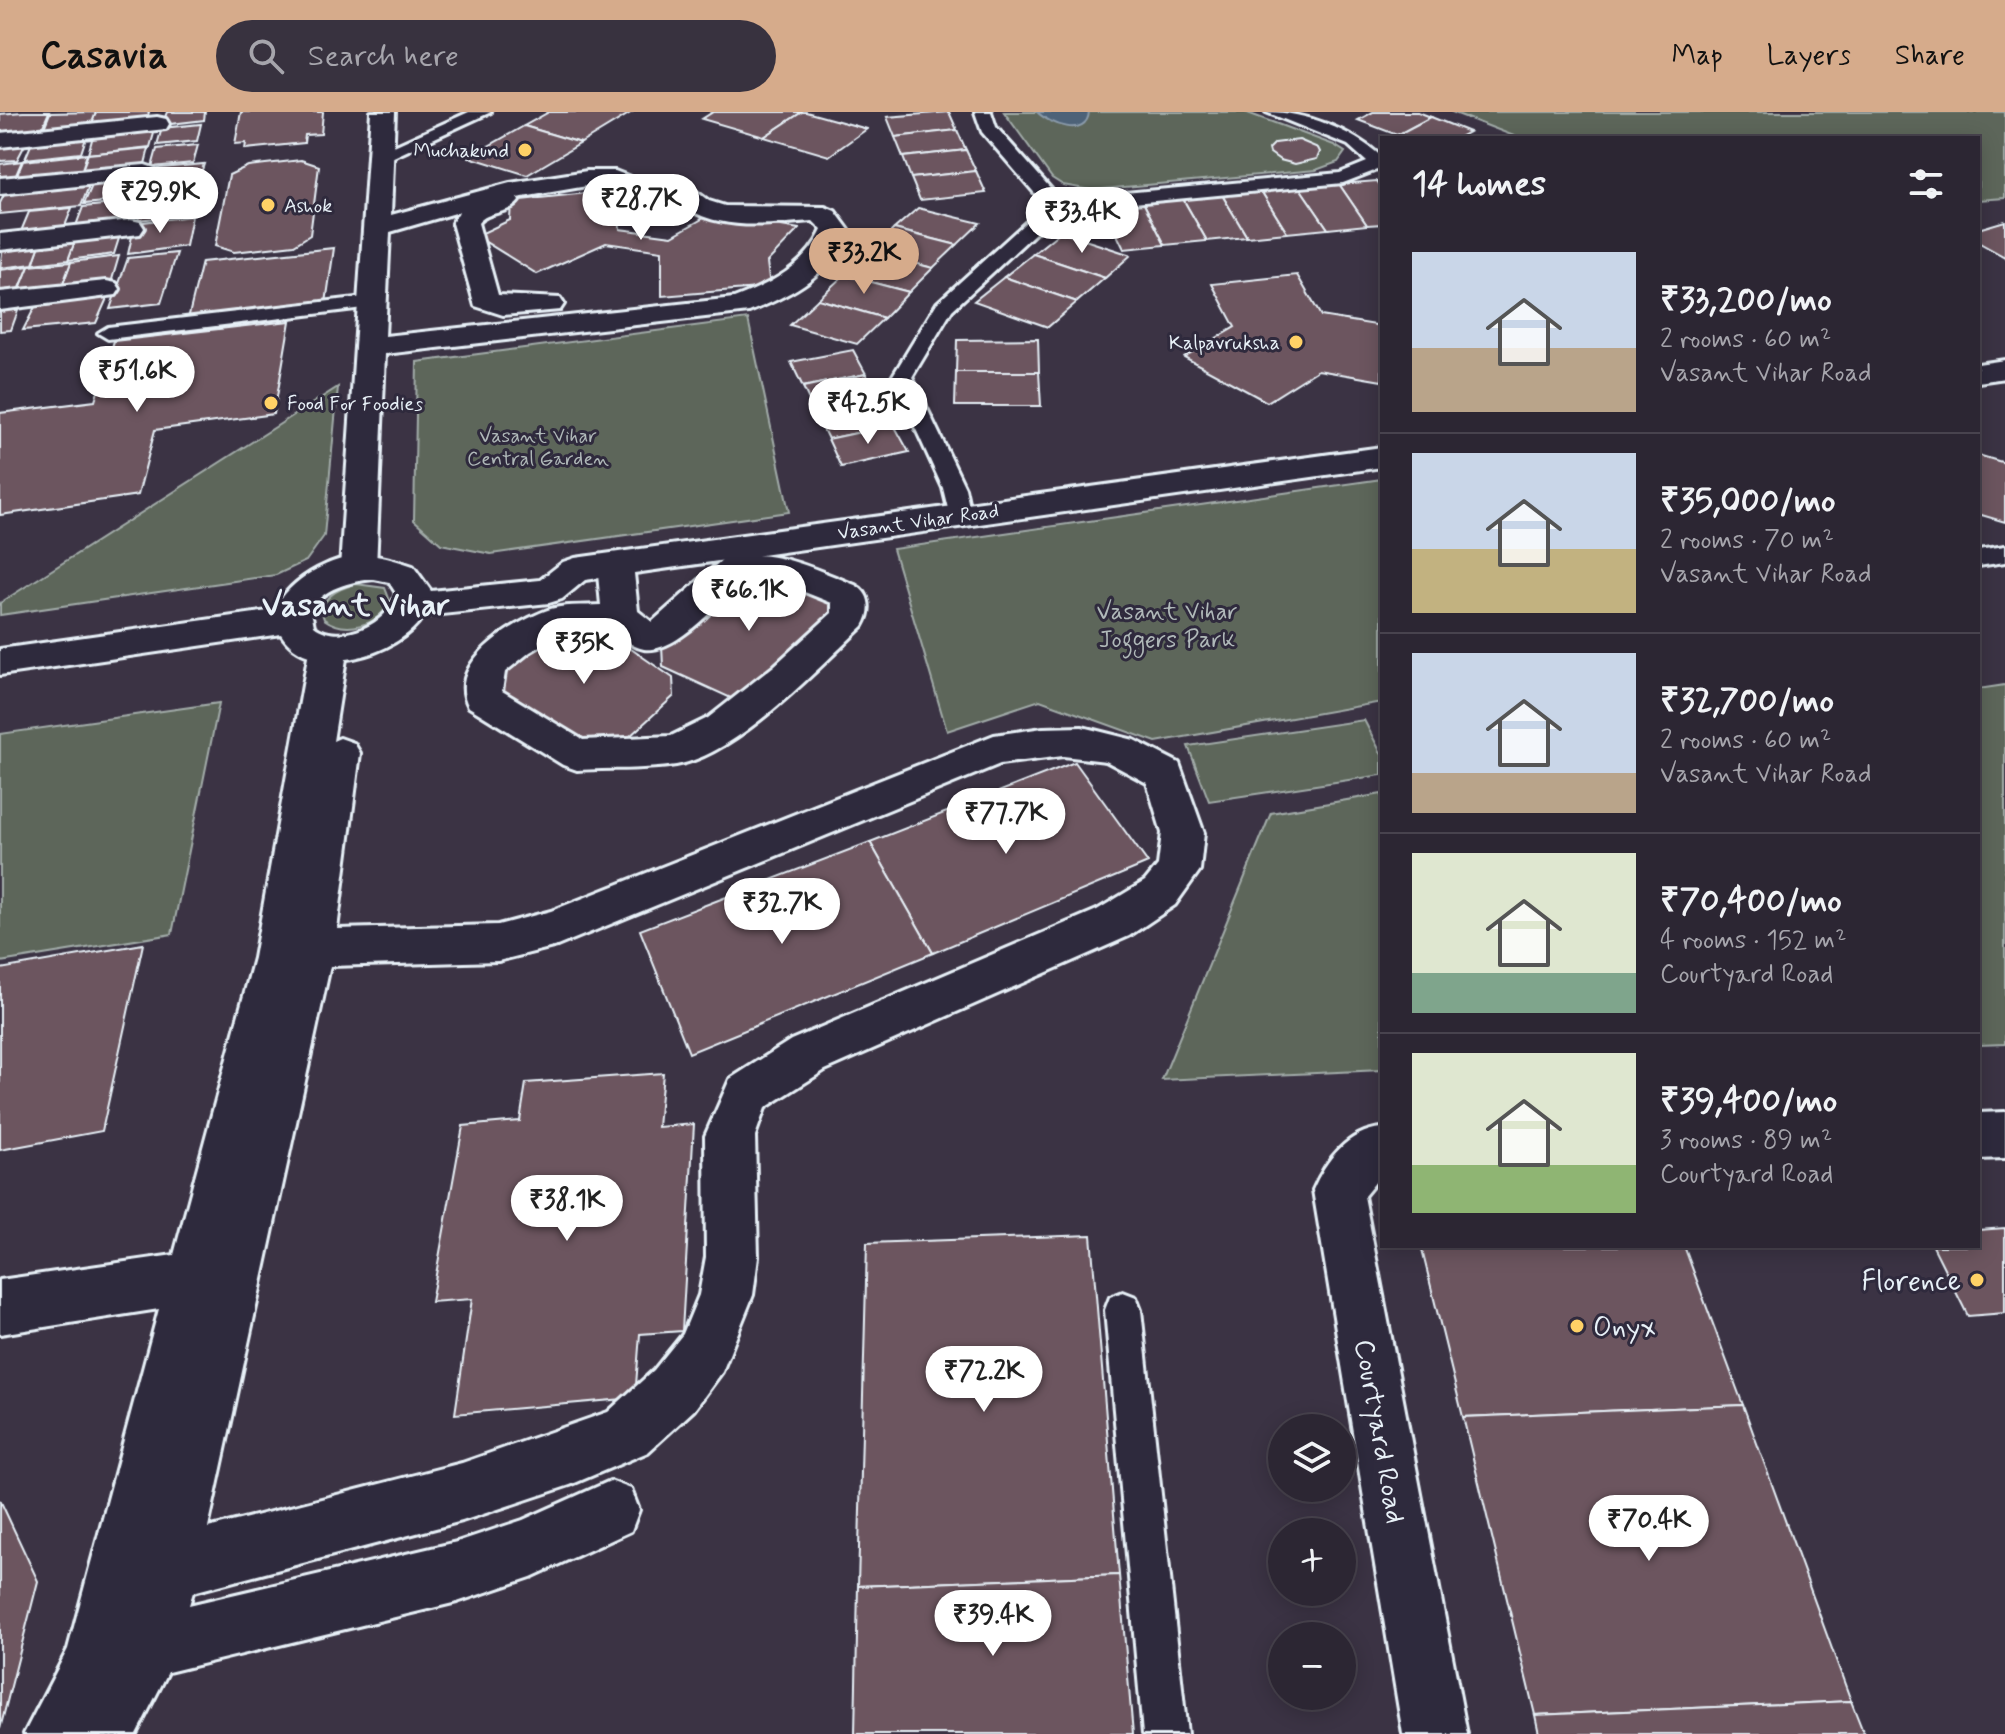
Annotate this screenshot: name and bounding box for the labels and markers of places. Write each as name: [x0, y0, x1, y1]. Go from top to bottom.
place label: Muchakund: [413, 138, 509, 165]
marker: Muchakund: [516, 141, 534, 159]
pin: ₹29.9K: [95, 167, 225, 235]
pin: ₹28.7K: [576, 174, 706, 242]
pin: ₹33.4K: [1017, 187, 1147, 255]
place label: Ashok: [284, 193, 332, 220]
marker: Ashok: [259, 196, 277, 214]
pin: ₹33.2K: [799, 228, 929, 296]
place label: Kalpavruksha: [1169, 330, 1280, 357]
marker: Kalpavruksha: [1287, 333, 1305, 351]
pin: ₹51.6K: [72, 346, 202, 414]
pin: ₹42.5K: [803, 378, 933, 446]
place label: Food For Foodies: [287, 391, 423, 418]
marker: Food For Foodies: [262, 394, 280, 412]
pin: ₹66.1K: [684, 565, 814, 633]
pin: ₹35K: [537, 618, 631, 686]
pin: ₹77.7K: [941, 788, 1071, 856]
pin: ₹32.7K: [717, 878, 847, 946]
pin: ₹38.1K: [502, 1175, 632, 1243]
place label: Florence: [1861, 1264, 1961, 1301]
marker: Florence: [1968, 1271, 1986, 1289]
place label: Onyx: [1593, 1310, 1656, 1347]
marker: Onyx: [1568, 1317, 1586, 1335]
pin: ₹72.2K: [919, 1346, 1049, 1414]
pin: ₹70.4K: [1584, 1495, 1714, 1563]
pin: ₹39.4K: [928, 1590, 1058, 1658]

